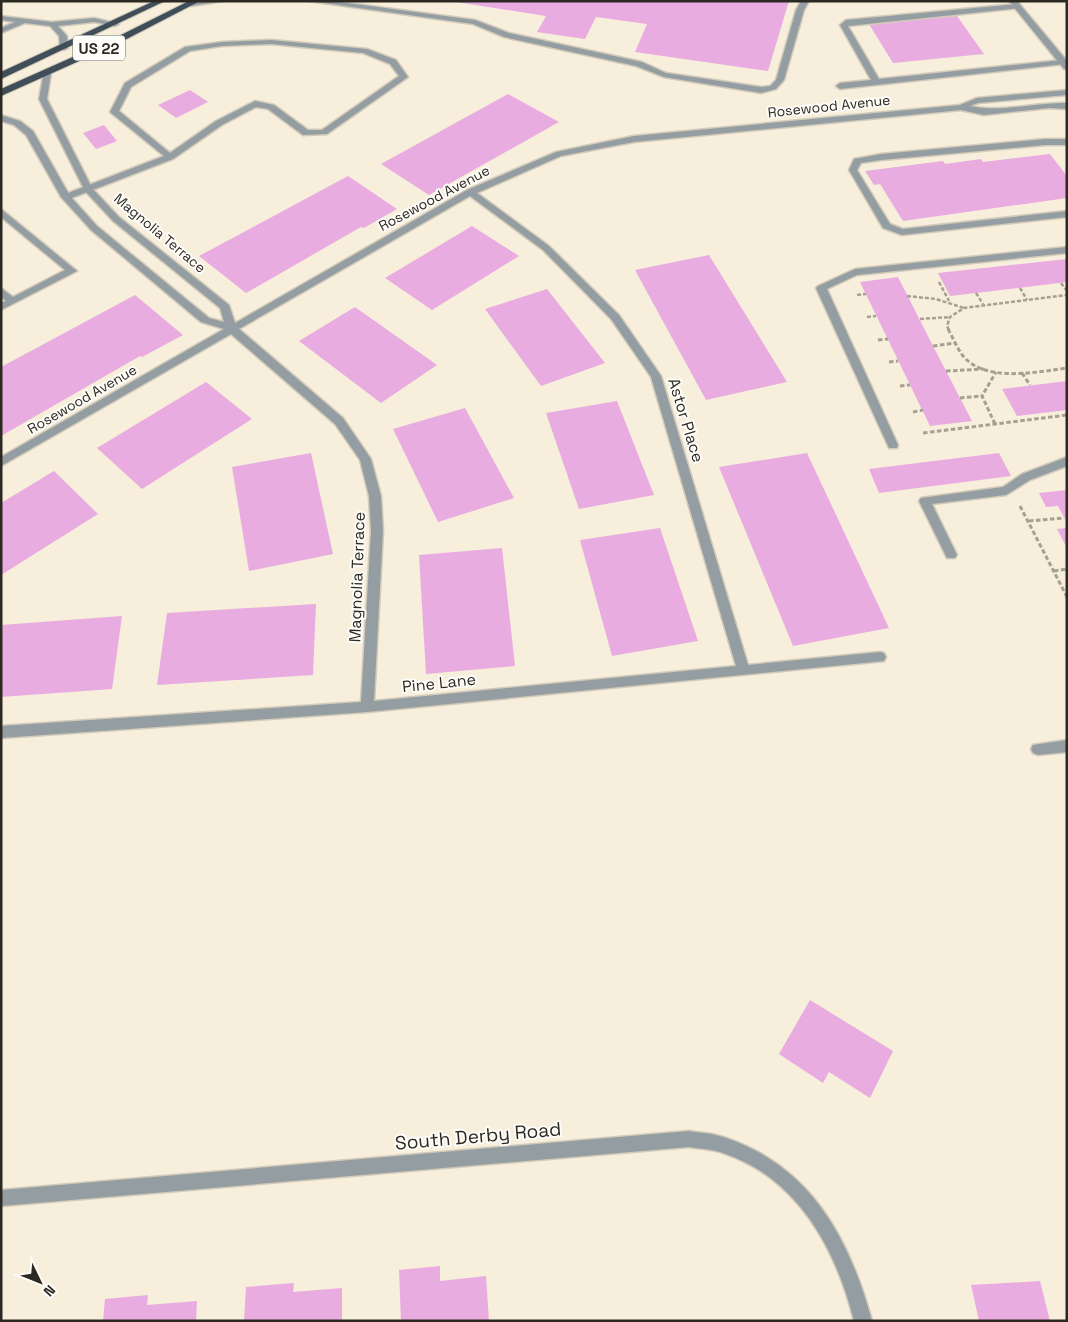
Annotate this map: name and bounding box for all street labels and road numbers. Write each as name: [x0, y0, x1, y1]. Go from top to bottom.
road number: US 22: [73, 36, 125, 60]
street label: Rosewood Avenue: [767, 91, 891, 121]
street label: Rosewood Avenue: [375, 161, 493, 235]
street label: Magnolia Terrace: [110, 189, 210, 277]
street label: Rosewood Avenue: [24, 360, 140, 438]
street label: Astor Place: [663, 375, 709, 465]
street label: Magnolia Terrace: [344, 511, 370, 643]
street label: Pine Lane: [401, 669, 477, 697]
street label: South Derby Road: [394, 1116, 562, 1156]

